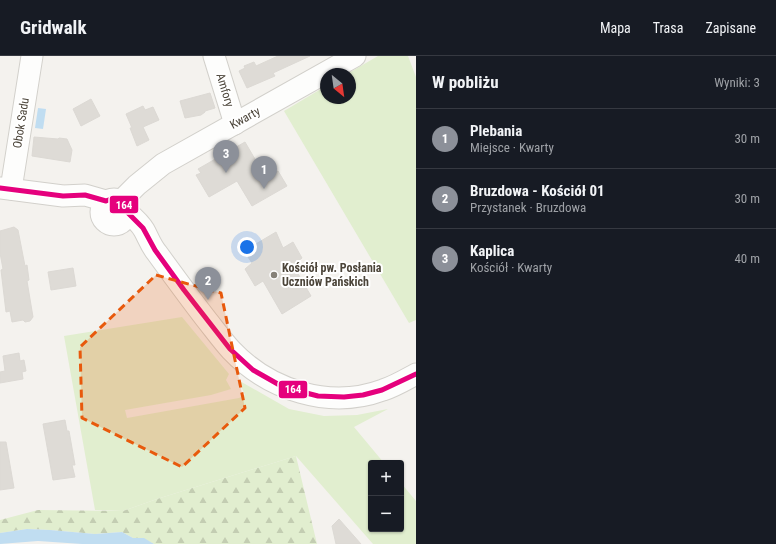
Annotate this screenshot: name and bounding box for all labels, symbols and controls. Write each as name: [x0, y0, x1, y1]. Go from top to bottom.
text: Gridwalk: [20, 16, 86, 39]
text: Mapa: [600, 20, 631, 36]
text: Trasa: [653, 20, 683, 36]
text: Zapisane: [705, 20, 756, 36]
north arrow: [320, 68, 356, 104]
street label: Amfory: [213, 71, 237, 109]
text: W pobliżu: [432, 72, 499, 92]
text: Wyniki: 3: [714, 75, 760, 90]
street label: Obok Sadu: [10, 97, 32, 149]
street label: Kwarty: [228, 104, 262, 132]
text: Plebania: [470, 122, 522, 140]
text: 1: [442, 131, 448, 146]
text: 30 m: [734, 131, 760, 146]
pin: 3: [213, 140, 239, 173]
text: Miejsce · Kwarty: [470, 140, 554, 155]
pin: 1: [251, 156, 277, 189]
text: Bruzdowa - Kościół 01: [470, 182, 605, 200]
text: 2: [442, 191, 448, 206]
text: 30 m: [734, 191, 760, 206]
line badge: 164: [109, 195, 139, 214]
text: 164: [116, 199, 133, 212]
text: Przystanek · Bruzdowa: [470, 200, 586, 215]
your location: [237, 237, 257, 257]
text: Kaplica: [470, 242, 514, 260]
text: 3: [442, 251, 448, 266]
text: 40 m: [734, 251, 760, 266]
text: Kościół · Kwarty: [470, 260, 552, 275]
place label: Kościół pw. Posłania Uczniów Pańskich: [282, 261, 382, 289]
pin: 2: [195, 267, 221, 300]
marker: Kościół pw. Posłania Uczniów Pańskich: [269, 270, 279, 280]
line badge: 164: [278, 380, 308, 399]
text: 164: [285, 383, 302, 396]
map controls: [368, 460, 404, 532]
button: +: [368, 460, 404, 496]
button: −: [368, 496, 404, 532]

